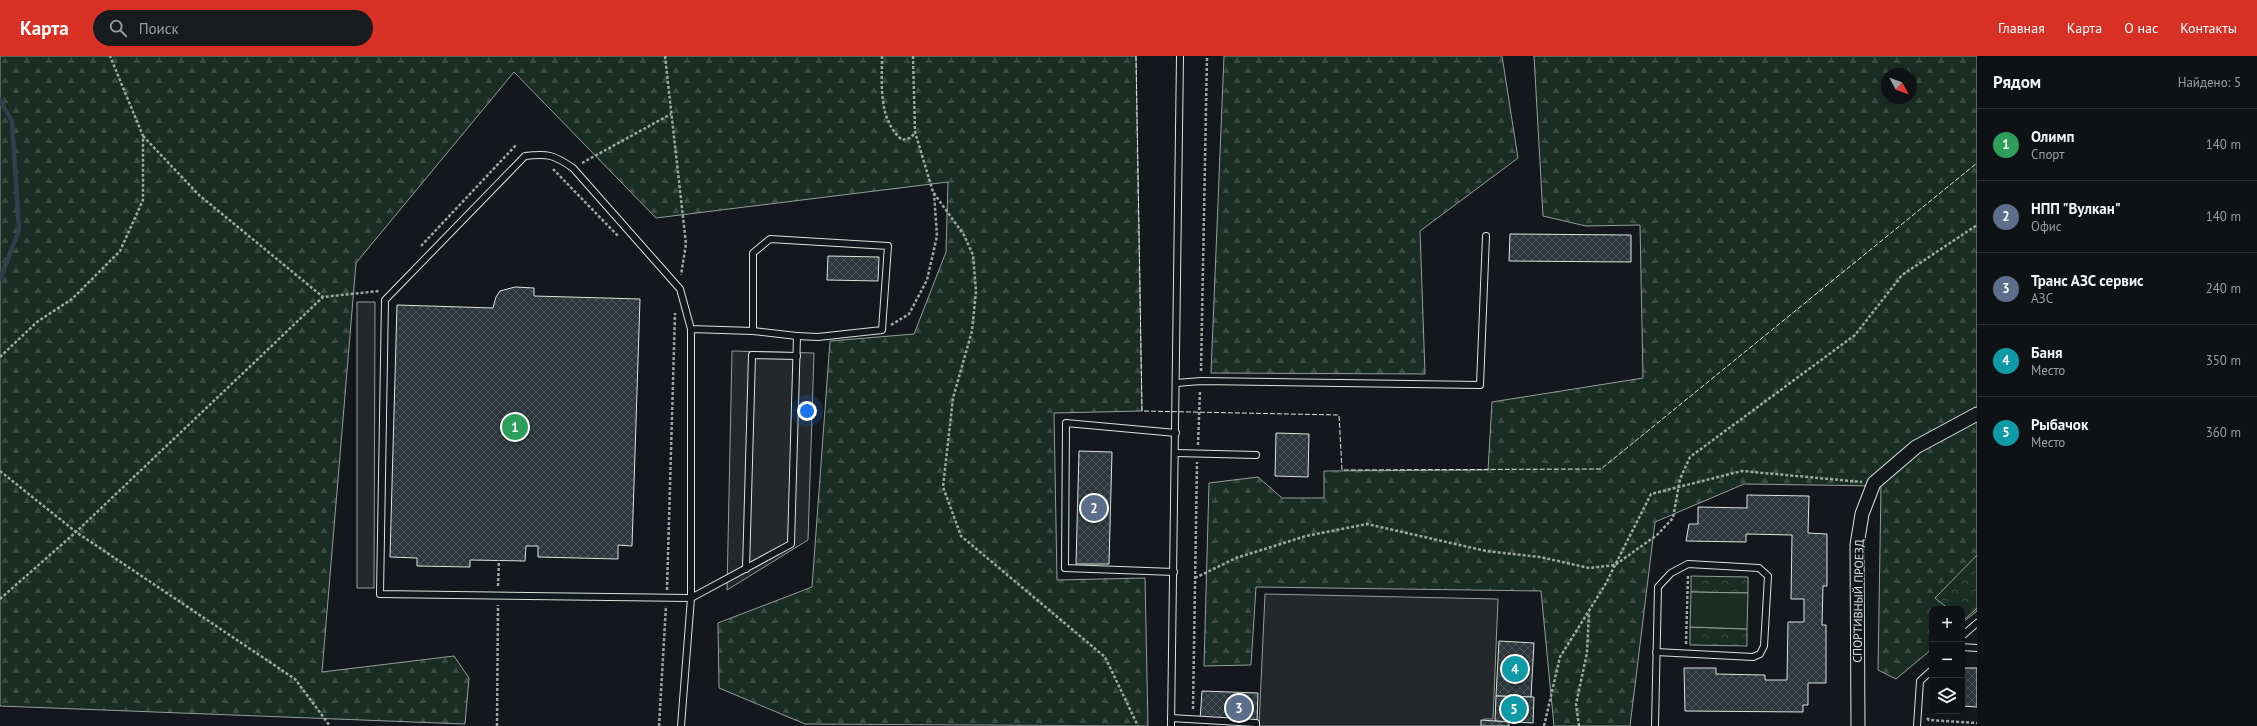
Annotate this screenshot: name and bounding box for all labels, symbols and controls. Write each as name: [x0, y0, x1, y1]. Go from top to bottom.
search box: [93, 10, 373, 46]
text: Карта: [20, 16, 69, 40]
icon: search: [107, 17, 129, 39]
text: Поиск: [139, 19, 179, 38]
text: Главная: [1998, 19, 2045, 37]
text: Карта: [2067, 19, 2102, 37]
text: О нас: [2124, 19, 2158, 37]
text: Контакты: [2180, 19, 2237, 37]
north arrow: [1881, 68, 1917, 104]
text: Рядом: [1993, 71, 2041, 93]
text: Найдено: 5: [2178, 74, 2241, 91]
text: Олимп: [2031, 127, 2074, 146]
text: 1: [2002, 136, 2010, 153]
text: 140 m: [2206, 136, 2241, 153]
text: Спорт: [2031, 146, 2064, 163]
text: НПП "Вулкан": [2031, 199, 2121, 218]
text: 2: [2002, 208, 2010, 225]
text: 140 m: [2206, 208, 2241, 225]
text: Офис: [2031, 218, 2062, 235]
text: Транс АЗС сервис: [2031, 271, 2144, 290]
text: 3: [2002, 280, 2010, 297]
text: 240 m: [2206, 280, 2241, 297]
text: АЗС: [2031, 290, 2053, 307]
text: Баня: [2031, 343, 2063, 362]
text: 4: [2002, 352, 2010, 369]
text: 350 m: [2206, 352, 2241, 369]
text: Место: [2031, 362, 2065, 379]
your location: [797, 401, 817, 421]
pin: 1: [502, 412, 528, 442]
text: Рыбачок: [2031, 415, 2088, 434]
text: 5: [2002, 424, 2010, 441]
text: 360 m: [2206, 424, 2241, 441]
text: Место: [2031, 434, 2065, 451]
pin: 2: [1081, 493, 1107, 523]
street label: СПОРТИВНЫЙ ПРОЕЗД: [1849, 539, 1867, 663]
map controls: [1929, 606, 1965, 714]
button: +: [1929, 606, 1965, 642]
button: −: [1929, 642, 1965, 678]
pin: 4: [1502, 654, 1528, 684]
button: layers: [1929, 678, 1965, 714]
pin: 3: [1226, 693, 1252, 723]
pin: 5: [1501, 694, 1527, 724]

